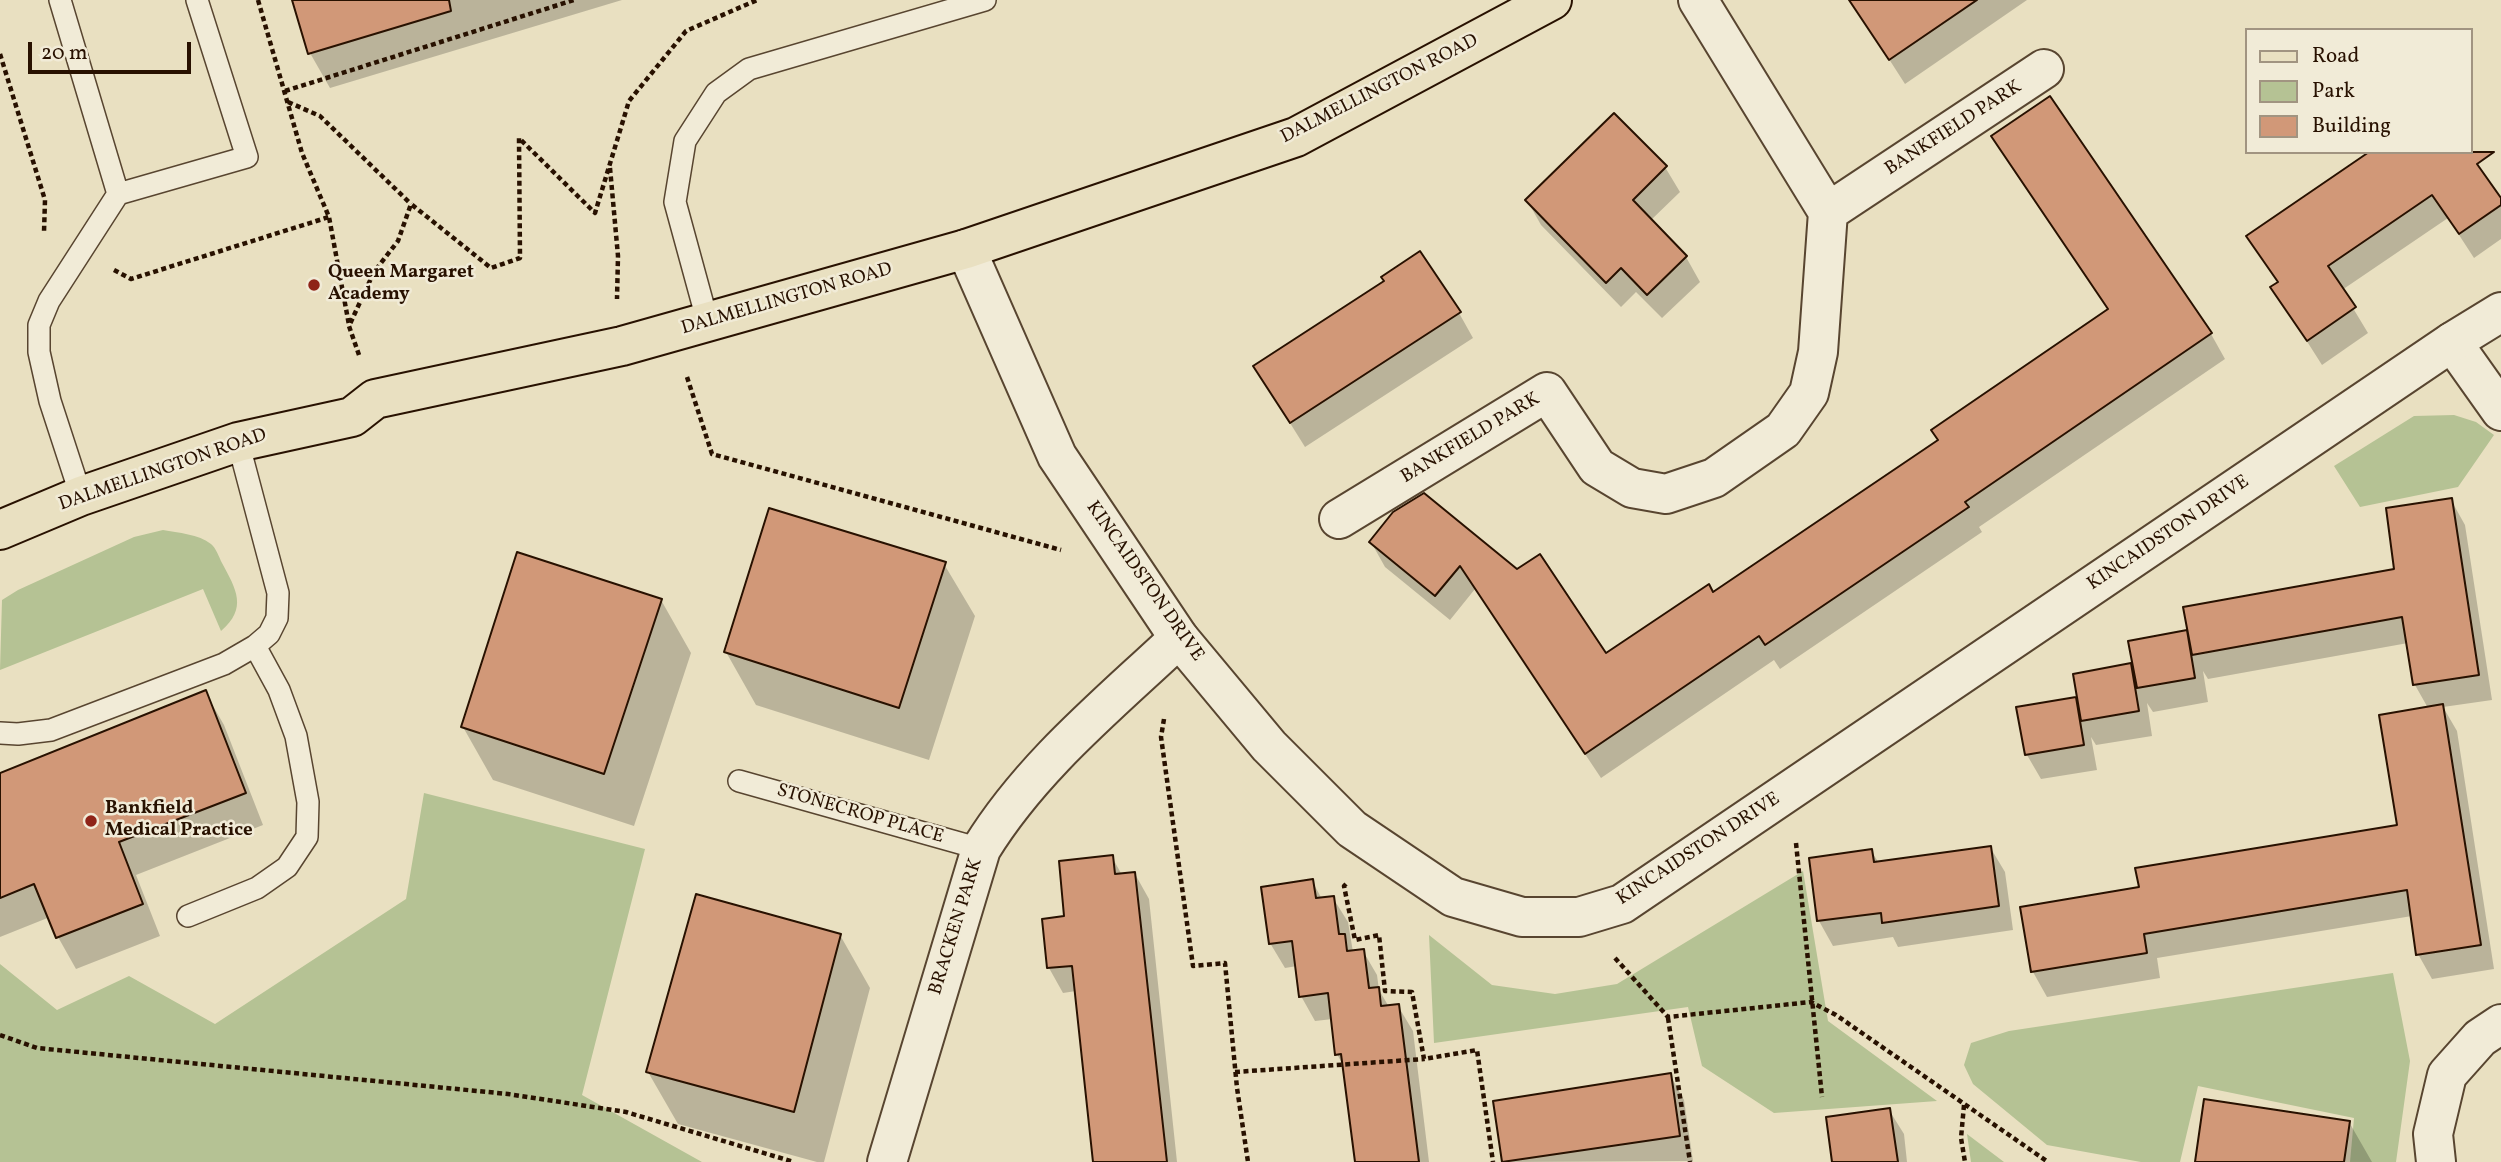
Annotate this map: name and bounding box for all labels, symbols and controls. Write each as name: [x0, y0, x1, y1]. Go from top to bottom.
scale bar: [32, 28, 194, 72]
legend: [2246, 28, 2473, 154]
street label: DALMELLINGTON ROAD: [1278, 30, 1482, 150]
text: 20 m: [41, 39, 87, 68]
text: Road: [2312, 42, 2359, 71]
street label: BANKFIELD PARK: [1882, 76, 2026, 182]
text: Park: [2312, 77, 2355, 106]
text: Building: [2312, 112, 2391, 141]
street label: DALMELLINGTON ROAD: [679, 259, 895, 341]
place label: Queen Margaret Academy: [328, 263, 474, 307]
marker: Queen Margaret Academy: [306, 277, 322, 293]
street label: BANKFIELD PARK: [1397, 389, 1545, 489]
street label: DALMELLINGTON ROAD: [56, 425, 270, 517]
street label: KINCAIDSTON DRIVE: [2084, 471, 2254, 597]
street label: KINCAIDSTON DRIVE: [1080, 498, 1208, 666]
street label: STONECROP PLACE: [774, 780, 946, 850]
street label: KINCAIDSTON DRIVE: [1613, 789, 1785, 911]
place label: Bankfield Medical Practice: [105, 799, 253, 843]
marker: Bankfield Medical Practice: [83, 813, 99, 829]
street label: BRACKEN PARK: [925, 856, 989, 998]

